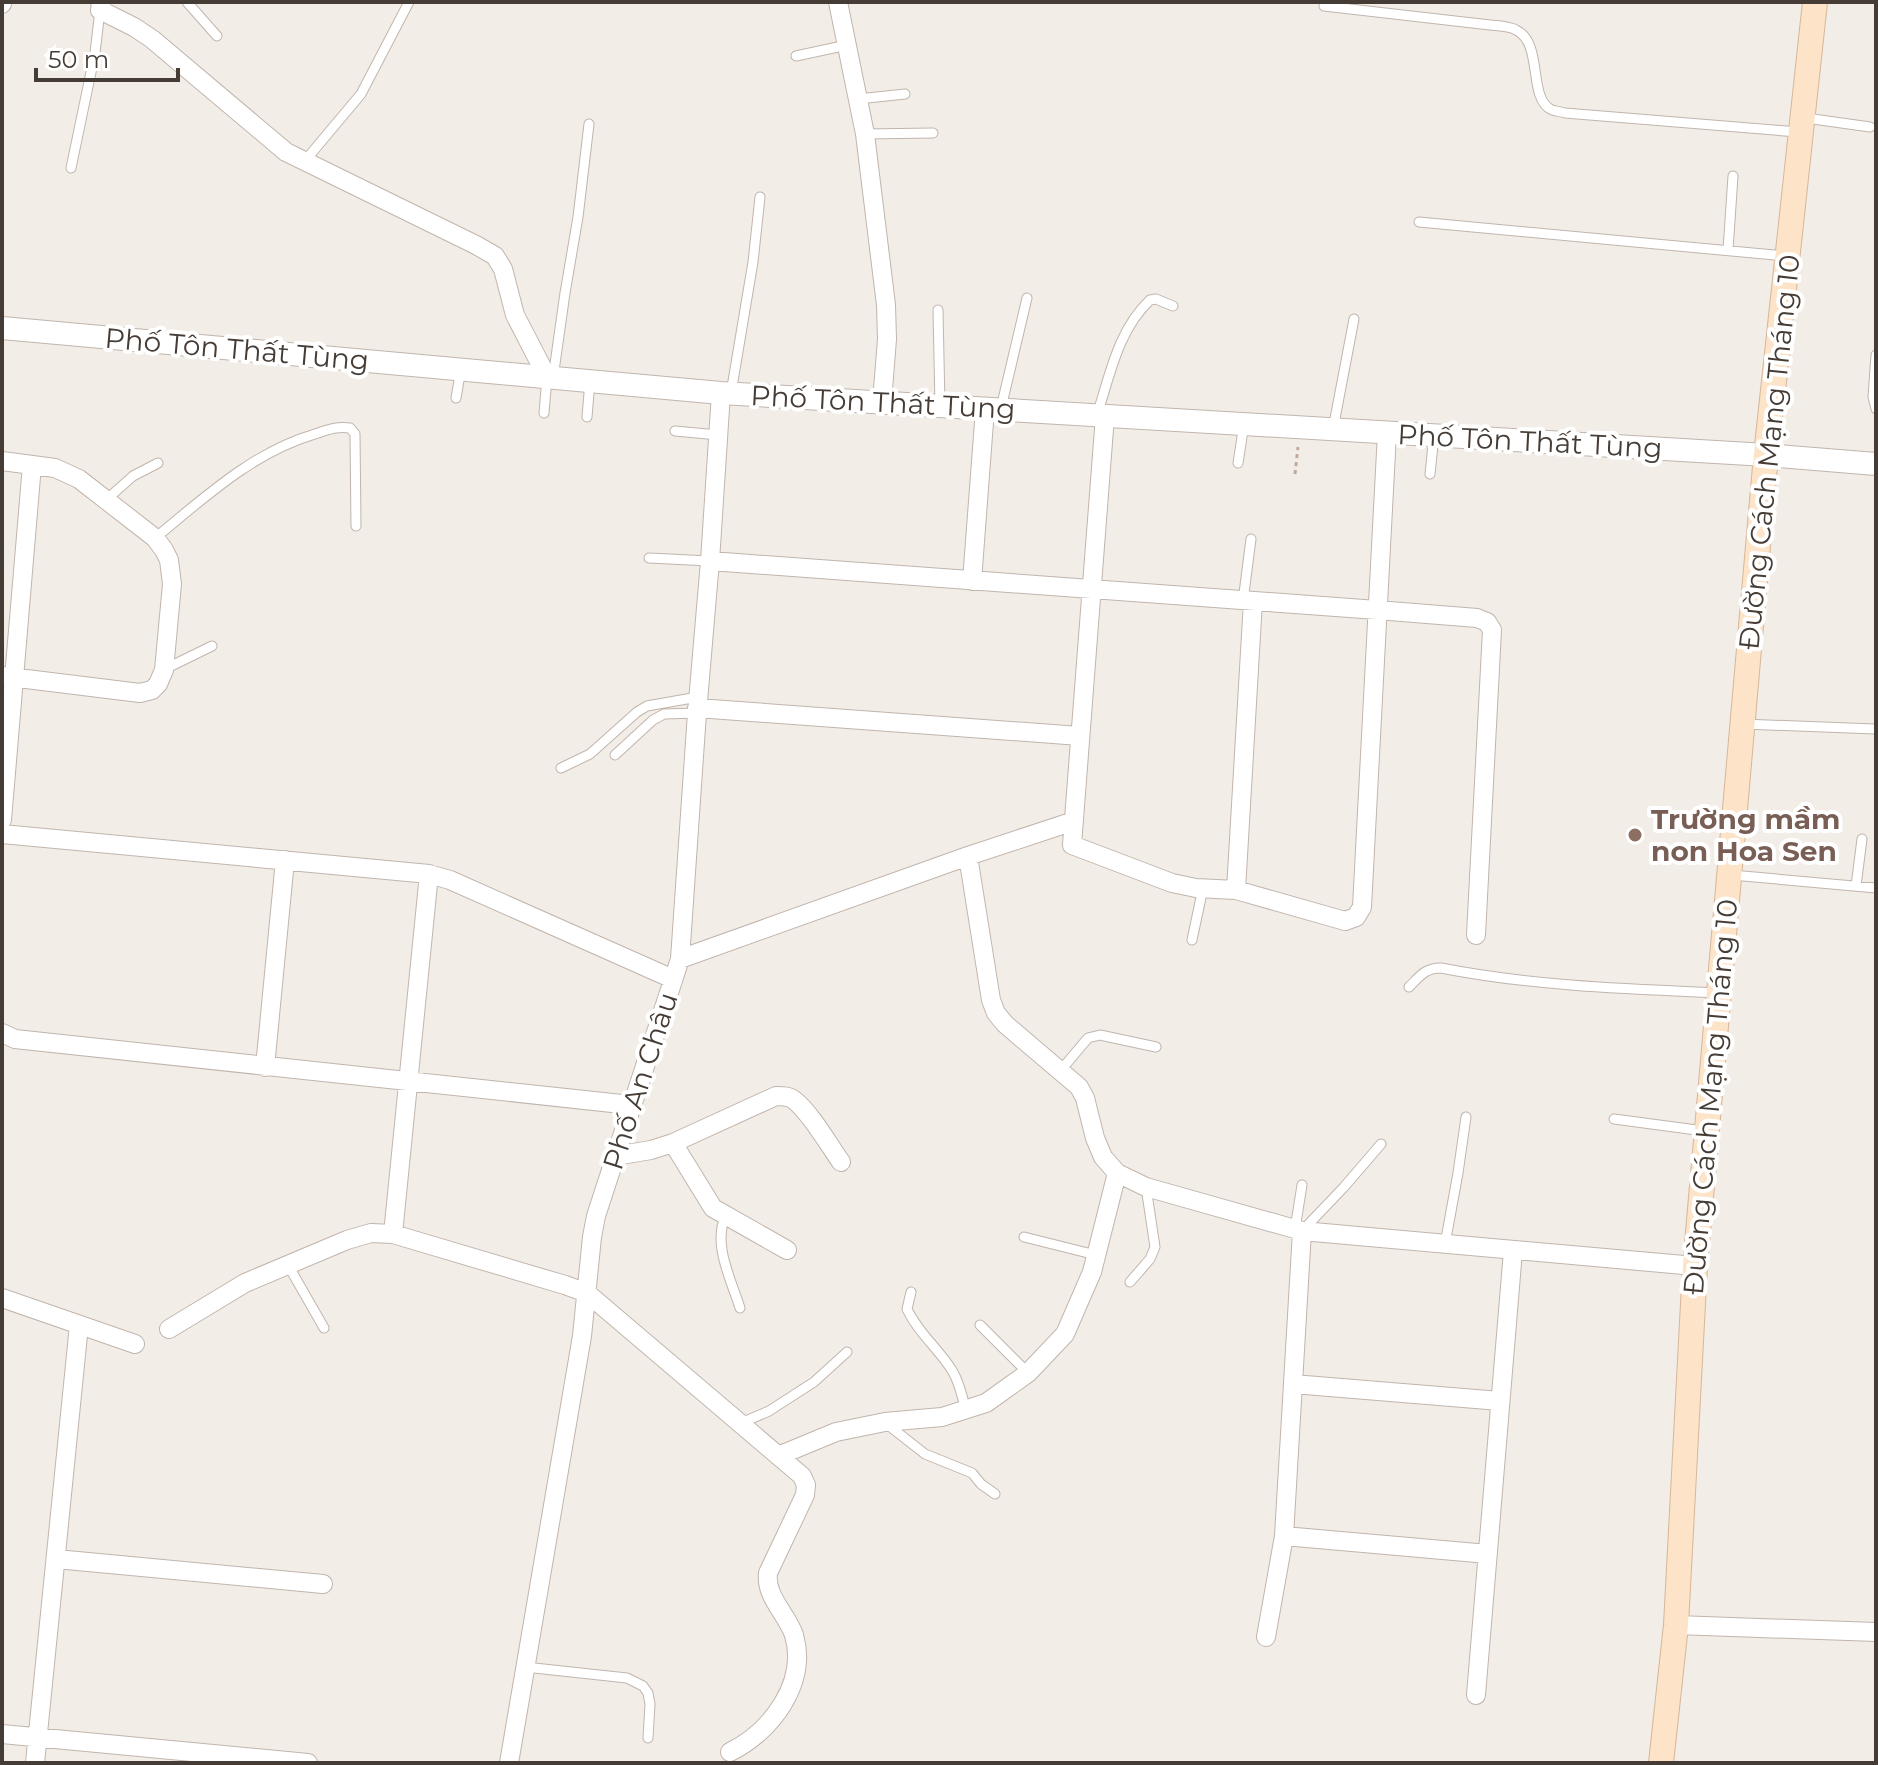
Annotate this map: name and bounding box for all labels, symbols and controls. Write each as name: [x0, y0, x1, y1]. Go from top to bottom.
scale bar: [36, 32, 178, 82]
text: 50 m: [48, 45, 109, 74]
street label: Đường Cách Mạng Tháng 10: [1731, 253, 1807, 651]
street label: Phố Tôn Thất Tùng: [103, 321, 371, 377]
street label: Phố Tôn Thất Tùng: [750, 378, 1016, 426]
street label: Phố Tôn Thất Tùng: [1397, 417, 1663, 465]
place label: Trường mầm non Hoa Sen: [1651, 802, 1840, 868]
marker: Trường mầm non Hoa Sen: [1626, 826, 1644, 844]
street label: Đường Cách Mạng Tháng 10: [1676, 898, 1744, 1296]
street label: Phố An Châu: [595, 988, 685, 1174]

